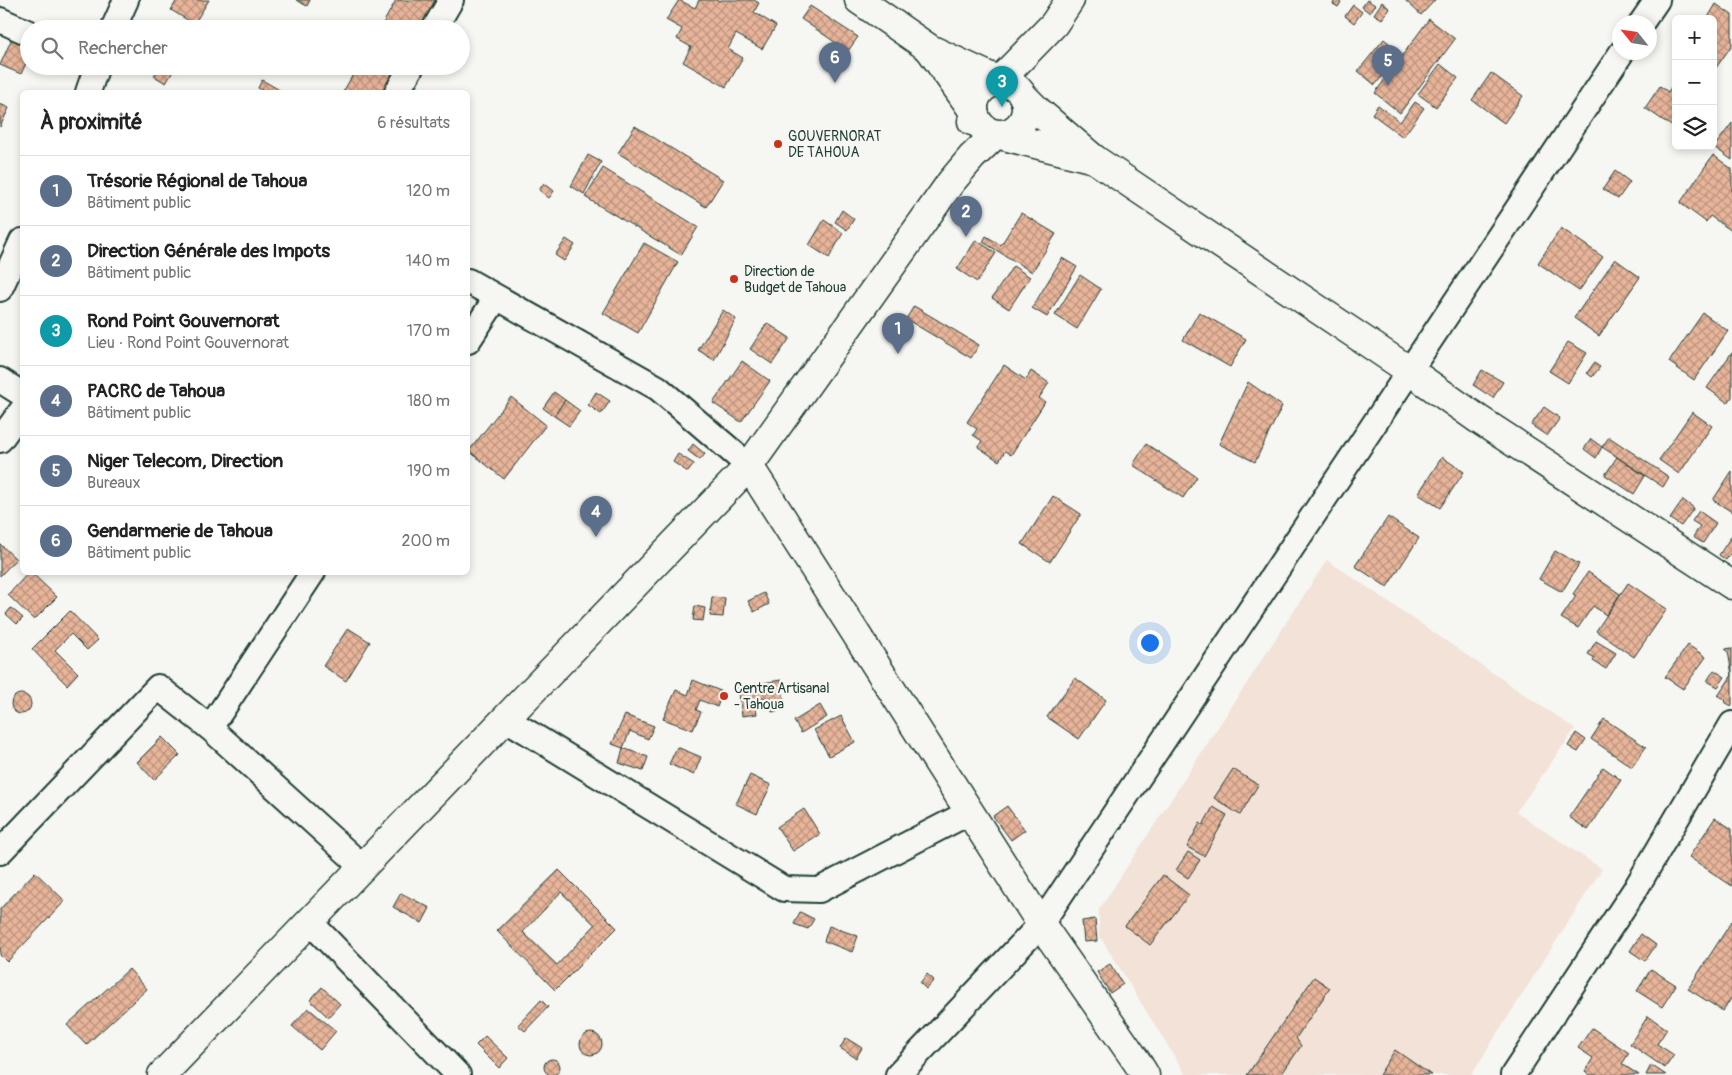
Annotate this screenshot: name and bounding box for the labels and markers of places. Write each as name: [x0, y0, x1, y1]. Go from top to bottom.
pin: 6: [819, 42, 851, 83]
pin: 5: [1372, 45, 1404, 86]
pin: 3: [986, 66, 1018, 107]
place label: GOUVERNORAT DE TAHOUA: [788, 128, 881, 161]
marker: GOUVERNORAT DE TAHOUA: [772, 138, 784, 150]
pin: 2: [950, 196, 982, 237]
place label: Direction de Budget de Tahoua: [744, 263, 846, 296]
marker: Direction de Budget de Tahoua: [728, 273, 740, 285]
pin: 1: [882, 313, 914, 354]
pin: 4: [580, 496, 612, 537]
place label: Centre Artisanal - Tahoua: [734, 680, 830, 713]
marker: Centre Artisanal - Tahoua: [718, 690, 730, 702]

